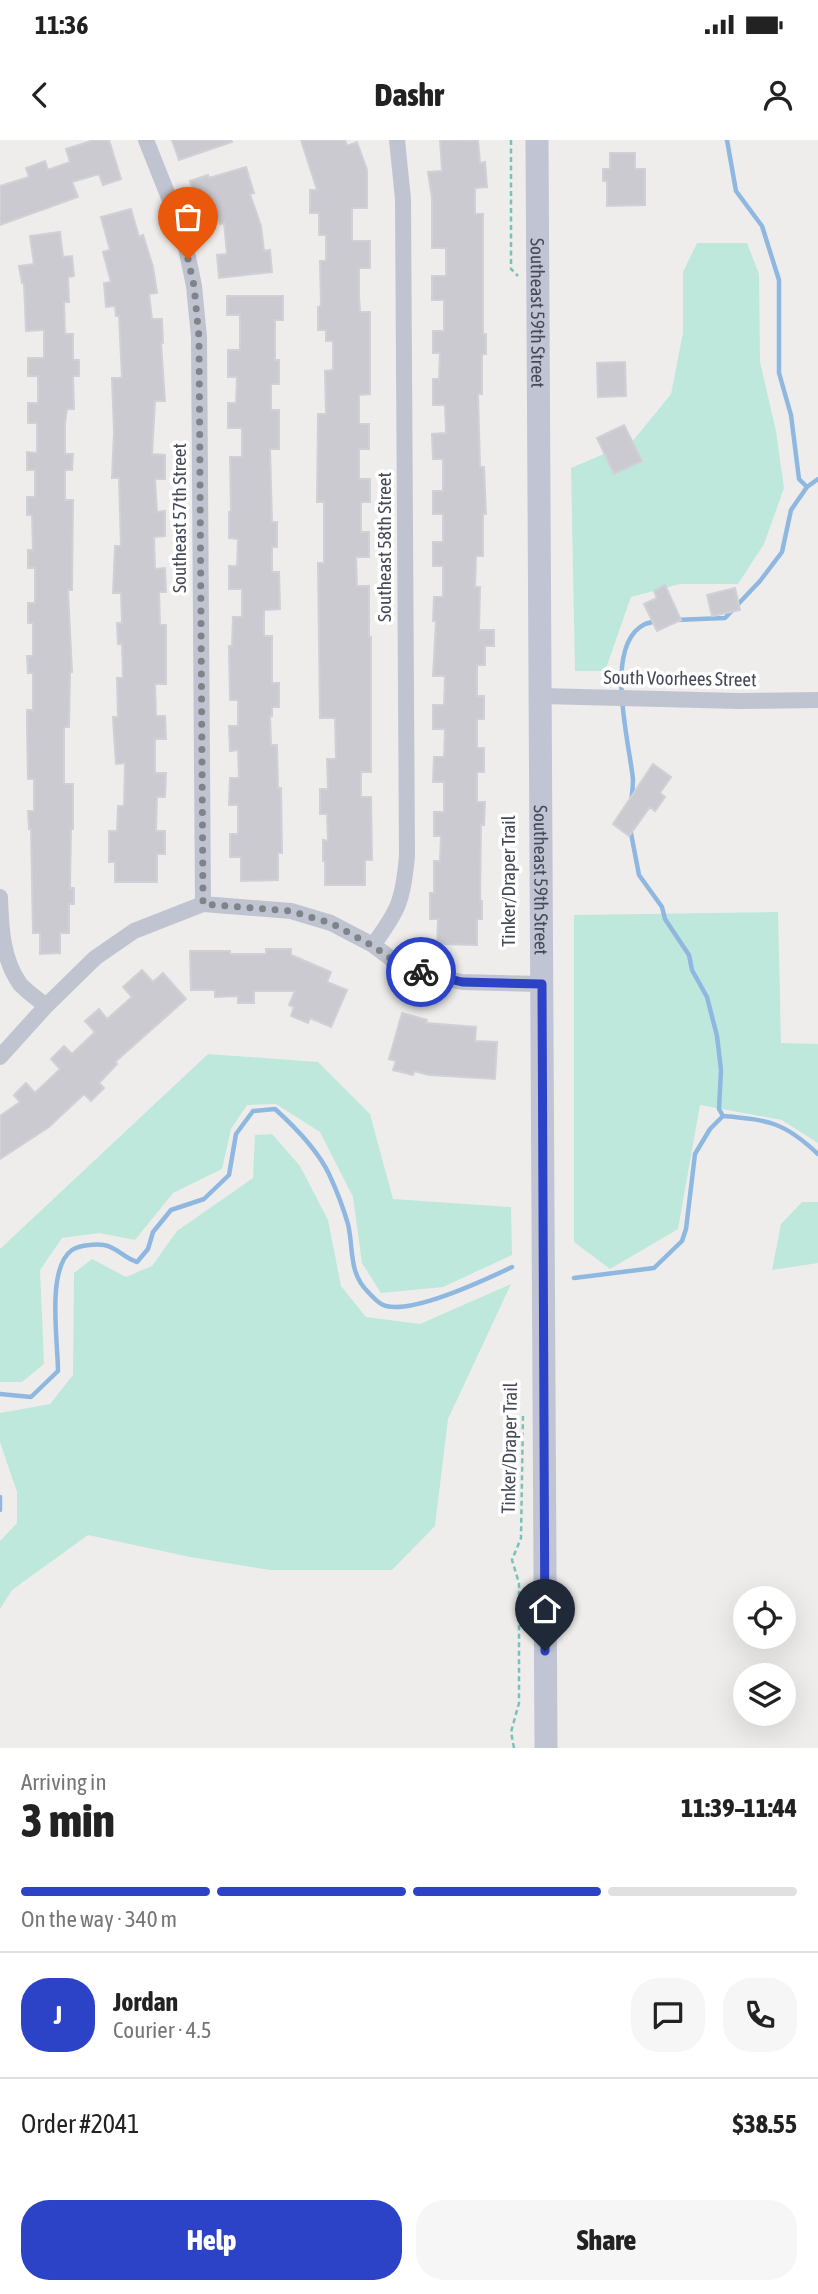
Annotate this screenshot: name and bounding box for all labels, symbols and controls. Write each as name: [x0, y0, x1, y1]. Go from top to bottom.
text: 11:36: [35, 10, 89, 40]
icon: back: [21, 76, 59, 114]
text: Dashr: [374, 76, 444, 113]
icon: person: [759, 76, 797, 114]
pin: [158, 187, 218, 259]
icon: bag: [169, 198, 207, 236]
street label: Southeast 59th Street: [527, 238, 549, 388]
street label: Southeast 57th Street: [168, 443, 190, 593]
street label: Southeast 58th Street: [373, 472, 395, 622]
street label: South Voorhees Street: [603, 666, 757, 690]
street label: Southeast 59th Street: [530, 805, 553, 955]
street label: Tinker/Draper Trail: [497, 815, 519, 947]
courier: [386, 937, 456, 1007]
icon: bike: [402, 953, 440, 991]
street label: Tinker/Draper Trail: [497, 1382, 521, 1514]
pin: [515, 1579, 575, 1651]
map controls: [733, 1586, 796, 1726]
button: locate: [733, 1586, 796, 1649]
icon: home: [526, 1590, 564, 1628]
button: layers: [733, 1663, 796, 1726]
text: Arriving in: [21, 1769, 107, 1795]
text: 11:39–11:44: [681, 1793, 797, 1823]
text: 3 min: [21, 1794, 115, 1847]
text: On the way · 340 m: [21, 1906, 177, 1932]
button: chat: [631, 1978, 705, 2052]
button: phone: [723, 1978, 797, 2052]
text: Jordan: [113, 1987, 178, 2017]
text: J: [54, 2000, 62, 2030]
text: Courier · 4.5: [113, 2017, 212, 2043]
text: Order #2041: [21, 2109, 140, 2139]
text: $38.55: [733, 2109, 797, 2139]
button: Help: [21, 2200, 402, 2280]
button: Share: [416, 2200, 797, 2280]

